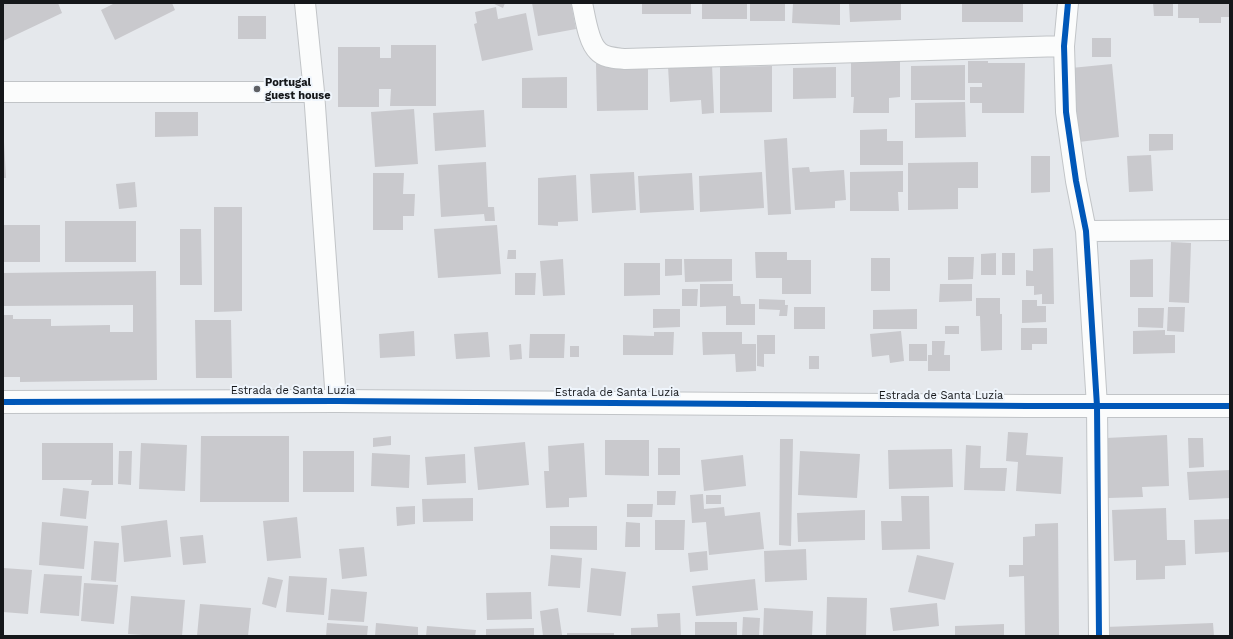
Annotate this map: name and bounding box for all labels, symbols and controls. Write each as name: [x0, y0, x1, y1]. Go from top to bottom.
place label: Portugal guest house: [265, 76, 331, 102]
marker: Portugal guest house: [252, 84, 262, 94]
street label: Estrada de Santa Luzia: [231, 384, 355, 398]
street label: Estrada de Santa Luzia: [555, 386, 679, 400]
street label: Estrada de Santa Luzia: [879, 389, 1003, 403]

